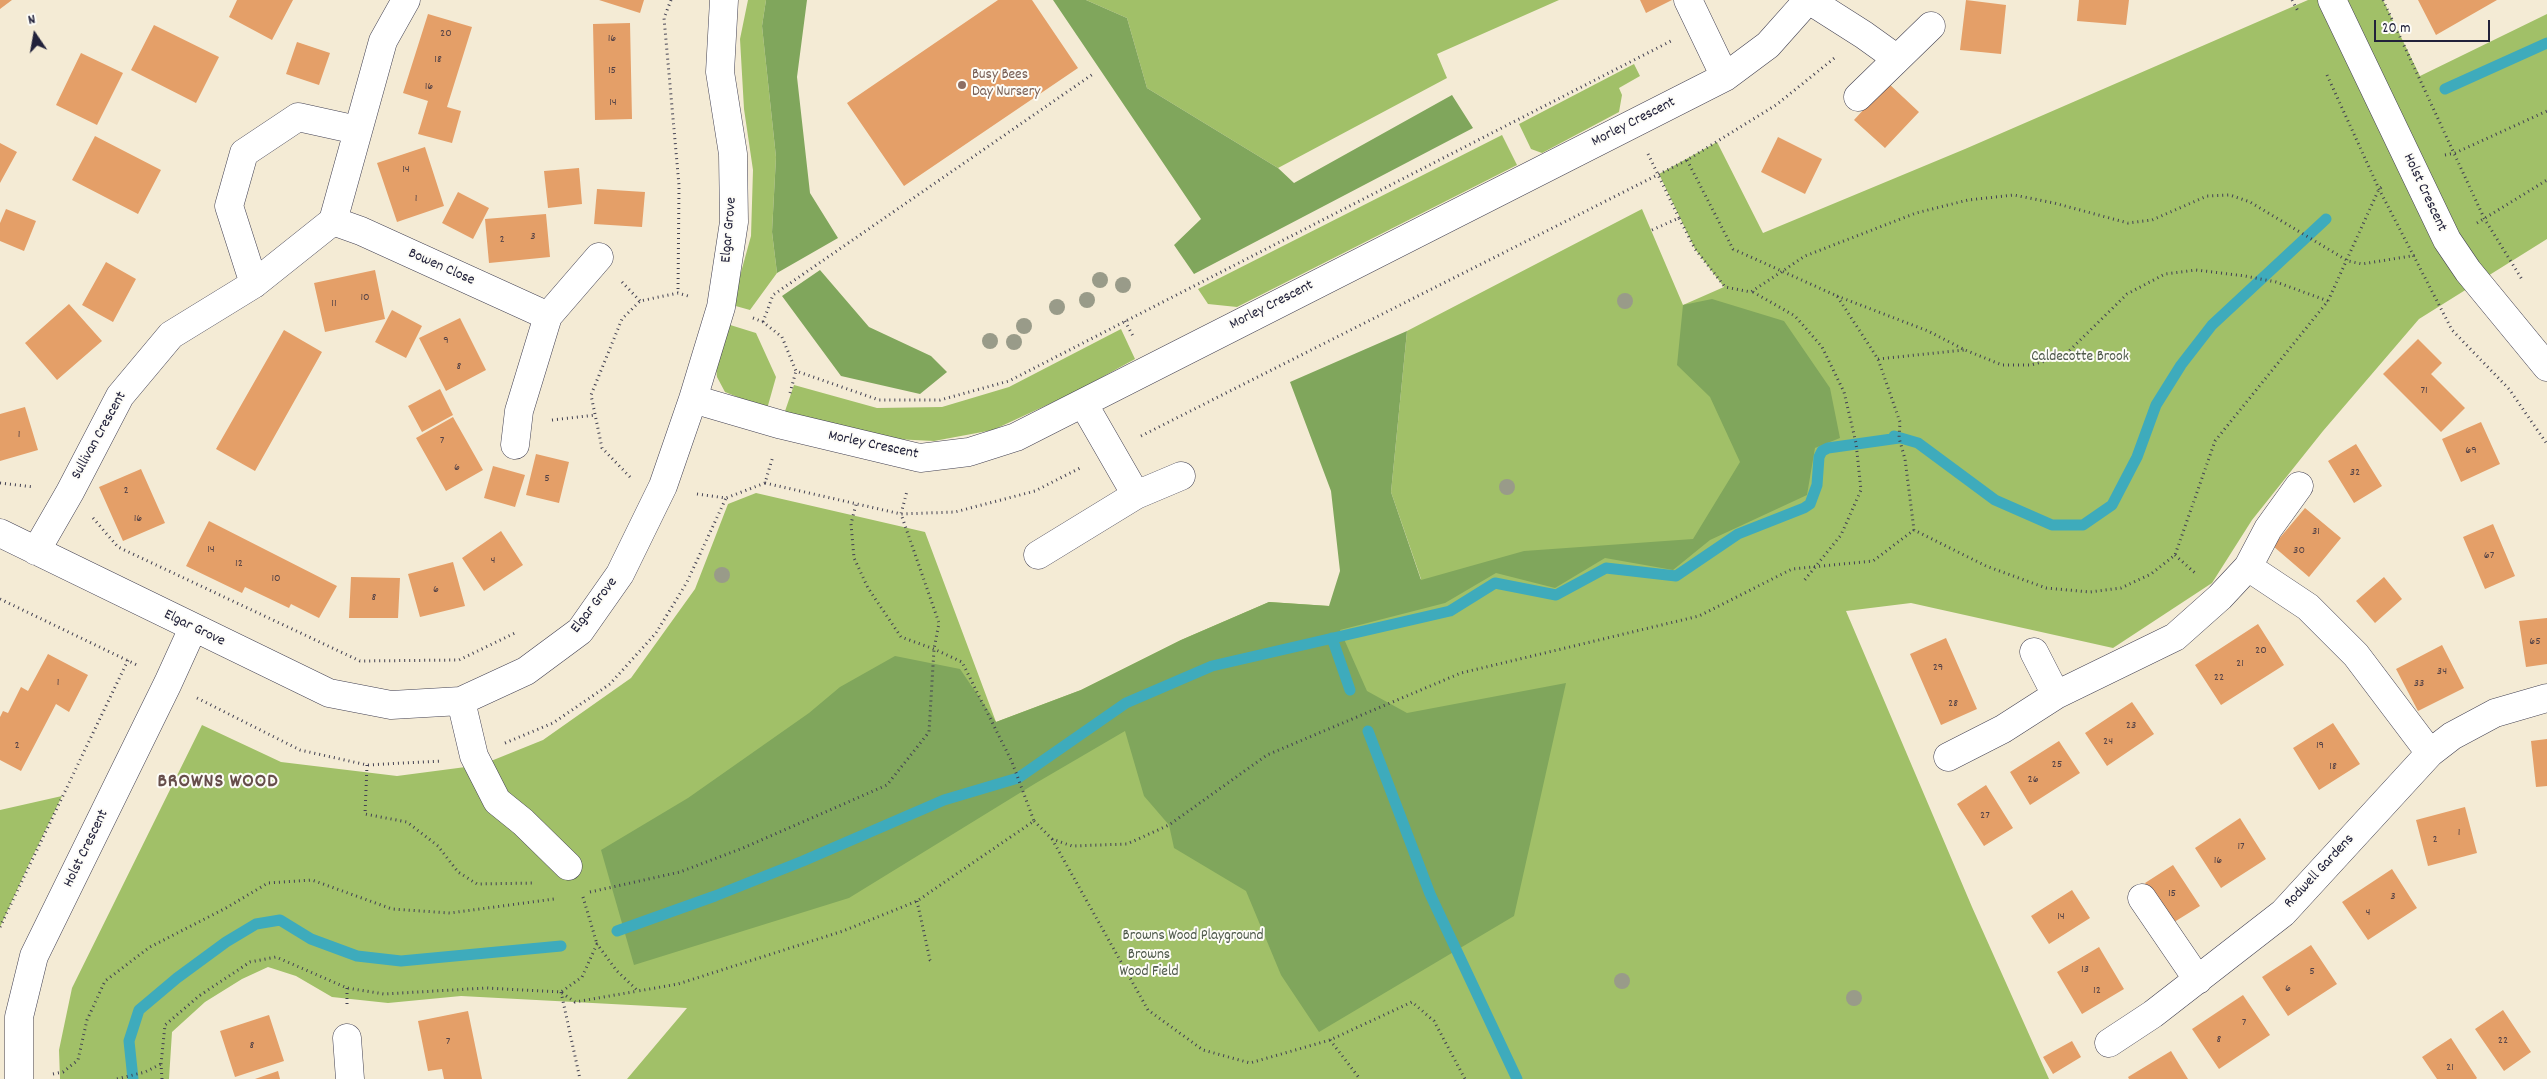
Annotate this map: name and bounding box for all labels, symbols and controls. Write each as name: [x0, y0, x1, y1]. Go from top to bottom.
north arrow: [10, 10, 60, 60]
text: N: [26, 10, 37, 31]
scale bar: [2377, 10, 2493, 42]
text: 20 m: [2382, 18, 2410, 40]
house number: 20: [440, 27, 452, 41]
house number: 16: [608, 32, 616, 46]
house number: 18: [434, 53, 442, 67]
house number: 15: [608, 64, 616, 78]
place label: Busy Bees Day Nursery: [972, 67, 1040, 102]
marker: Busy Bees Day Nursery: [956, 79, 968, 91]
house number: 16: [425, 80, 433, 94]
street label: Morley Crescent: [1589, 94, 1679, 152]
house number: 14: [609, 96, 617, 110]
street label: Holst Crescent: [2398, 151, 2450, 235]
house number: 14: [402, 163, 410, 177]
house number: 1: [415, 192, 417, 206]
street label: Elgar Grove: [718, 197, 742, 263]
house number: 3: [530, 230, 536, 244]
house number: 2: [499, 233, 505, 247]
street label: Bowen Close: [405, 245, 477, 291]
street label: Morley Crescent: [1227, 277, 1317, 335]
house number: 10: [360, 291, 370, 305]
house number: 11: [331, 297, 337, 311]
house number: 9: [443, 334, 449, 348]
park label: Caldecotte Brook: [2031, 349, 2129, 367]
house number: 8: [457, 360, 461, 374]
house number: 71: [2420, 384, 2428, 398]
street label: Sullivan Crescent: [68, 389, 132, 483]
house number: 1: [18, 428, 20, 442]
street label: Morley Crescent: [826, 428, 920, 464]
house number: 7: [440, 434, 444, 448]
house number: 69: [2465, 444, 2477, 458]
house number: 6: [454, 461, 460, 475]
house number: 32: [2350, 466, 2360, 480]
house number: 5: [544, 472, 550, 486]
house number: 2: [123, 484, 129, 498]
house number: 16: [134, 512, 142, 526]
house number: 31: [2312, 525, 2320, 539]
house number: 14: [207, 543, 215, 557]
house number: 30: [2293, 544, 2305, 558]
house number: 67: [2484, 549, 2494, 563]
house number: 4: [491, 554, 495, 568]
house number: 12: [235, 557, 243, 571]
house number: 10: [271, 572, 281, 586]
street label: Elgar Grove: [568, 575, 622, 637]
house number: 6: [433, 583, 439, 597]
house number: 8: [372, 591, 376, 605]
street label: Elgar Grove: [161, 607, 227, 651]
house number: 65: [2529, 635, 2541, 649]
house number: 20: [2255, 644, 2267, 658]
house number: 21: [2236, 657, 2244, 671]
house number: 29: [1933, 661, 1943, 675]
house number: 34: [2437, 665, 2447, 679]
house number: 22: [2214, 671, 2224, 685]
house number: 1: [57, 676, 59, 690]
house number: 33: [2414, 677, 2424, 691]
house number: 28: [1948, 697, 1958, 711]
house number: 23: [2126, 719, 2136, 733]
house number: 24: [2103, 735, 2113, 749]
house number: 2: [14, 739, 20, 753]
house number: 19: [2316, 739, 2324, 753]
house number: 25: [2052, 758, 2062, 772]
house number: 18: [2329, 760, 2337, 774]
district label: BROWNS WOOD: [156, 771, 280, 795]
house number: 26: [2027, 773, 2039, 787]
street label: Holst Crescent: [60, 807, 114, 891]
house number: 27: [1980, 809, 1990, 823]
house number: 1: [2458, 826, 2460, 840]
street label: Rodwell Gardens: [2281, 831, 2359, 913]
house number: 2: [2432, 833, 2438, 847]
house number: 17: [2237, 840, 2245, 854]
house number: 16: [2214, 854, 2222, 868]
house number: 15: [2168, 887, 2176, 901]
house number: 3: [2390, 890, 2396, 904]
house number: 4: [2366, 906, 2370, 920]
house number: 14: [2057, 910, 2065, 924]
park label: Browns Wood Playground: [1123, 928, 1263, 946]
park label: Browns Wood Field: [1119, 947, 1179, 982]
house number: 13: [2081, 963, 2089, 977]
house number: 5: [2309, 965, 2315, 979]
house number: 6: [2285, 982, 2291, 996]
house number: 12: [2093, 984, 2101, 998]
house number: 7: [2242, 1016, 2246, 1030]
house number: 8: [2217, 1033, 2221, 1047]
house number: 22: [2498, 1034, 2508, 1048]
house number: 7: [446, 1035, 450, 1049]
house number: 8: [250, 1039, 254, 1053]
house number: 21: [2446, 1061, 2454, 1075]

